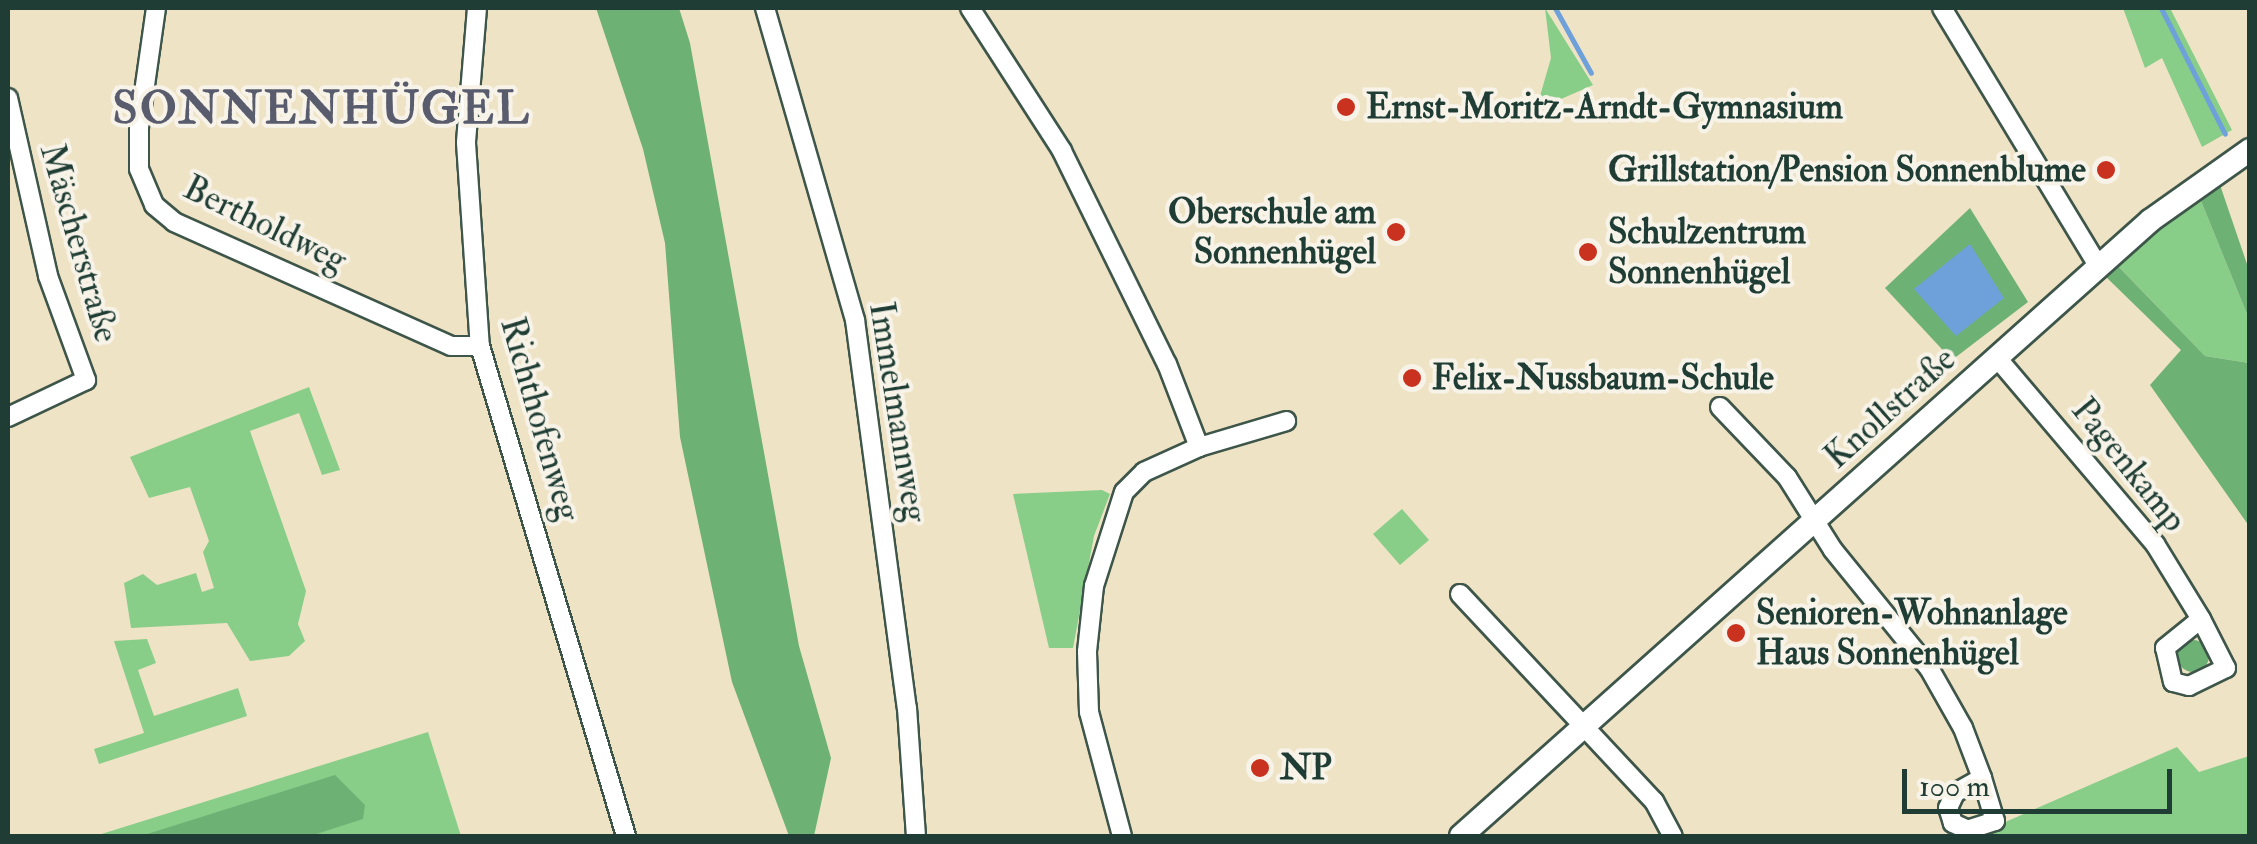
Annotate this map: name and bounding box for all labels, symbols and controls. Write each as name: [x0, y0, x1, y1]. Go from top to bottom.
district label: SONNENHÜGEL: [113, 83, 531, 137]
place label: Ernst-Moritz-Arndt-Gymnasium: [1366, 86, 1843, 128]
marker: Ernst-Moritz-Arndt-Gymnasium: [1335, 96, 1357, 118]
street label: Mäscherstraße: [31, 139, 127, 347]
place label: Grillstation/Pension Sonnenblume: [1608, 149, 2086, 191]
marker: Grillstation/Pension Sonnenblume: [2095, 159, 2117, 181]
street label: Bertholdweg: [177, 167, 353, 281]
place label: Oberschule am Sonnenhügel: [1168, 191, 1376, 273]
place label: Schulzentrum Sonnenhügel: [1608, 211, 1806, 293]
marker: Oberschule am Sonnenhügel: [1385, 221, 1407, 243]
marker: Schulzentrum Sonnenhügel: [1577, 241, 1599, 263]
street label: Immelmannweg: [860, 299, 936, 525]
street label: Richthofenweg: [491, 312, 589, 526]
street label: Knollstraße: [1816, 338, 1964, 478]
place label: Felix-Nussbaum-Schule: [1432, 357, 1774, 399]
marker: Felix-Nussbaum-Schule: [1401, 367, 1423, 389]
street label: Pagenkamp: [2062, 390, 2196, 540]
place label: Senioren-Wohnanlage Haus Sonnenhügel: [1756, 592, 2068, 674]
marker: Senioren-Wohnanlage Haus Sonnenhügel: [1725, 622, 1747, 644]
place label: NP: [1280, 747, 1332, 789]
scale bar: [1907, 749, 2177, 811]
marker: NP: [1249, 757, 1271, 779]
text: 100 m: [1919, 768, 1990, 805]

